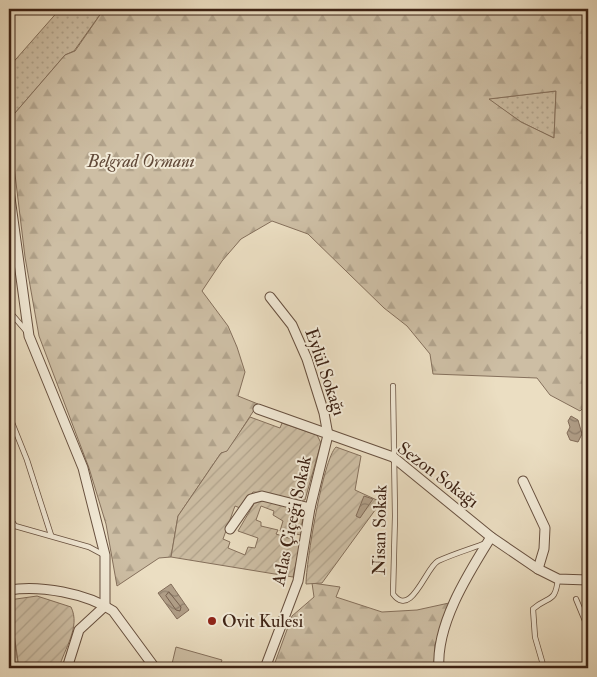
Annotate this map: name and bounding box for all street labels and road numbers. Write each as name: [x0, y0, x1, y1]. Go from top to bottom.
street label: Eylül Sokağı: [299, 325, 351, 419]
street label: Sezon Sokağı: [393, 437, 483, 513]
street label: Atlas Çiçeği Sokak: [267, 454, 317, 589]
street label: Nisan Sokak: [368, 484, 392, 575]

